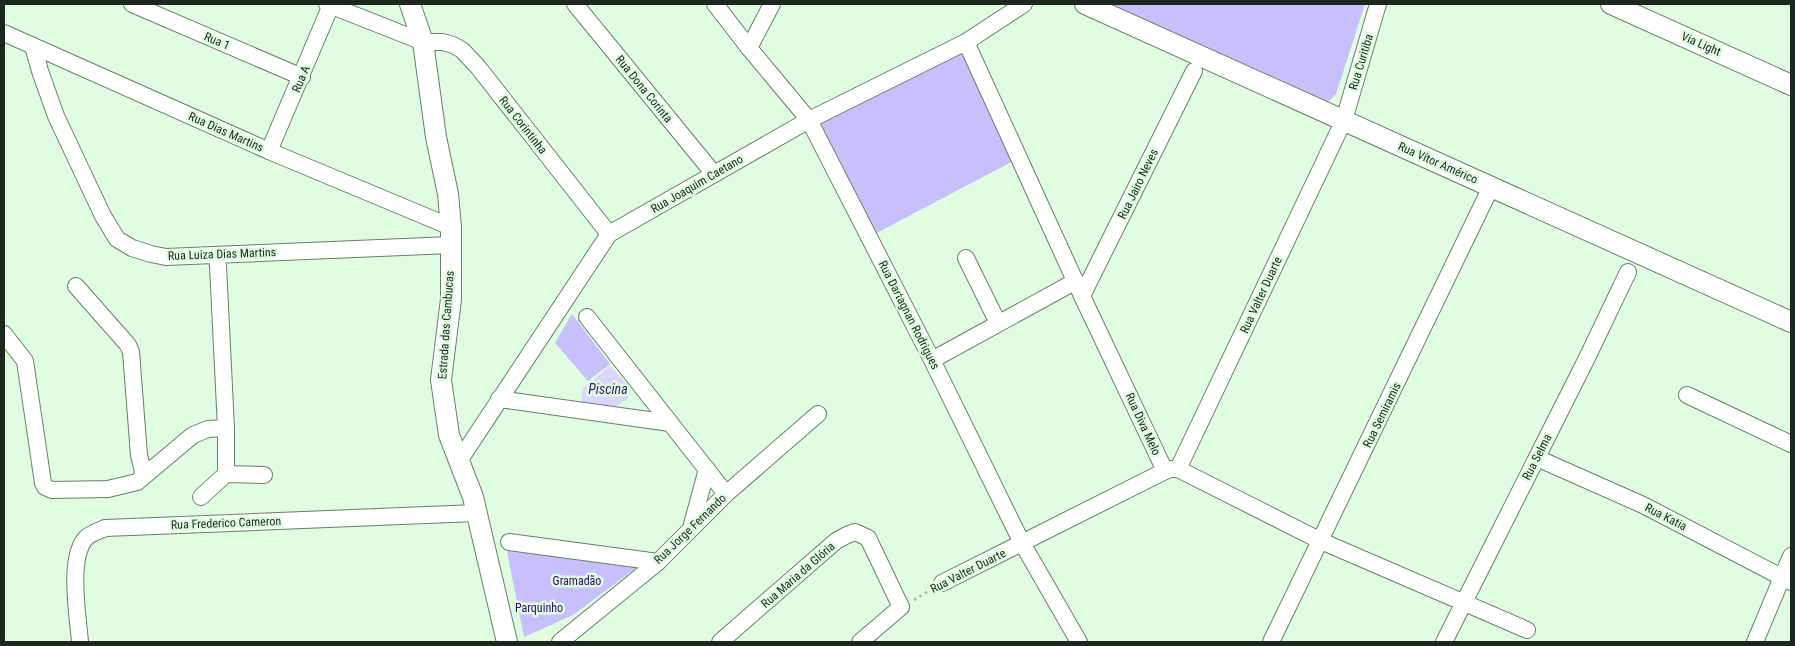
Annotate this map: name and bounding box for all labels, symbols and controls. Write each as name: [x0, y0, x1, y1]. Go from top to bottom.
street label: Rua 1: [202, 29, 232, 53]
street label: Via Light: [1679, 29, 1723, 59]
street label: Rua Curitiba: [1346, 32, 1376, 92]
street label: Rua Dona Corinta: [613, 53, 675, 126]
street label: Rua A: [289, 63, 313, 94]
street label: Rua Corintinha: [496, 93, 550, 157]
street label: Rua Dias Martins: [186, 109, 266, 155]
street label: Rua Vítor Américo: [1396, 139, 1480, 187]
street label: Rua Jairo Neves: [1115, 147, 1161, 221]
street label: Rua Joaquim Caetano: [649, 152, 745, 216]
street label: Rua Luiza Dias Martins: [168, 245, 276, 263]
street label: Rua Valter Duarte: [1237, 254, 1285, 335]
street label: Rua Dartagnan Rodrigues: [875, 258, 943, 372]
street label: Estrada das Cambucas: [435, 270, 457, 380]
street label: Rua Semiramis: [1360, 380, 1404, 450]
water label: Piscina: [588, 381, 628, 397]
street label: Rua Diva Melo: [1122, 391, 1164, 457]
street label: Rua Selma: [1519, 431, 1555, 482]
street label: Rua Jorge Fernando: [651, 491, 729, 567]
street label: Rua Katia: [1643, 501, 1689, 534]
street label: Rua Frederico Cameron: [171, 514, 282, 532]
street label: Rua Maria da Glória: [758, 539, 838, 611]
street label: Rua Valter Duarte: [928, 546, 1008, 596]
park label: Gramadão: [553, 574, 601, 588]
park label: Parquinho: [515, 601, 563, 615]

